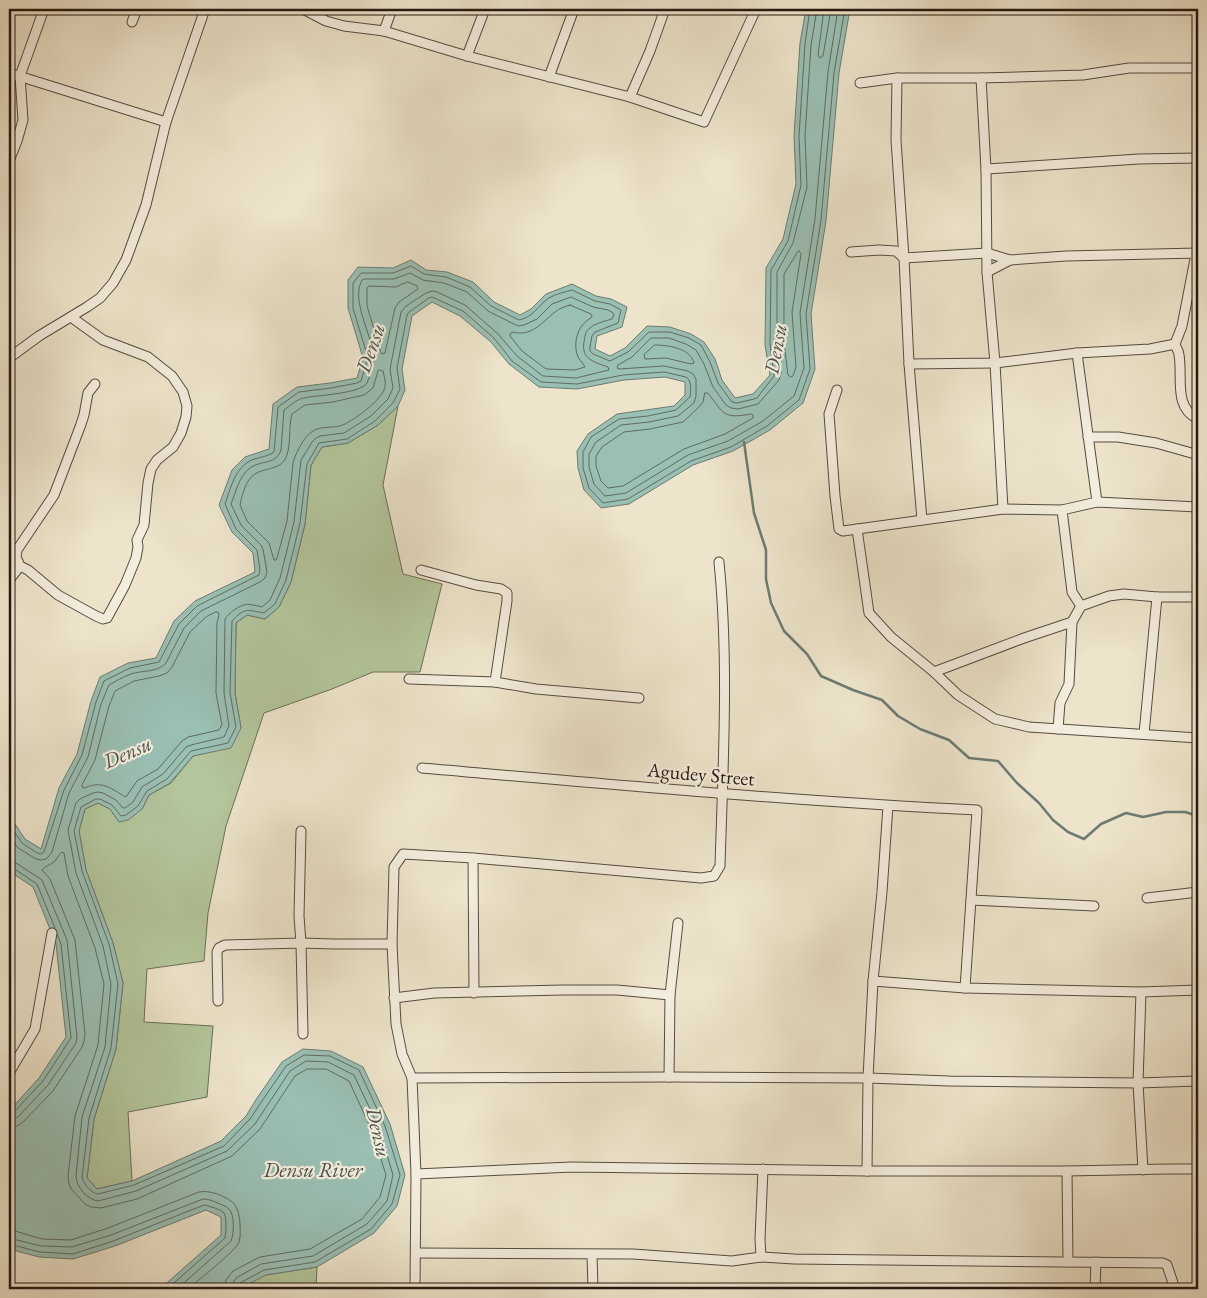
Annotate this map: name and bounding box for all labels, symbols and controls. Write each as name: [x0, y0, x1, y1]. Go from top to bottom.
water label: Densu: [349, 320, 391, 377]
water label: Densu: [757, 322, 793, 377]
water label: Densu: [98, 729, 156, 775]
street label: Agudey Street: [645, 756, 756, 792]
water label: Densu: [360, 1103, 398, 1160]
water label: Densu River: [262, 1156, 364, 1183]

